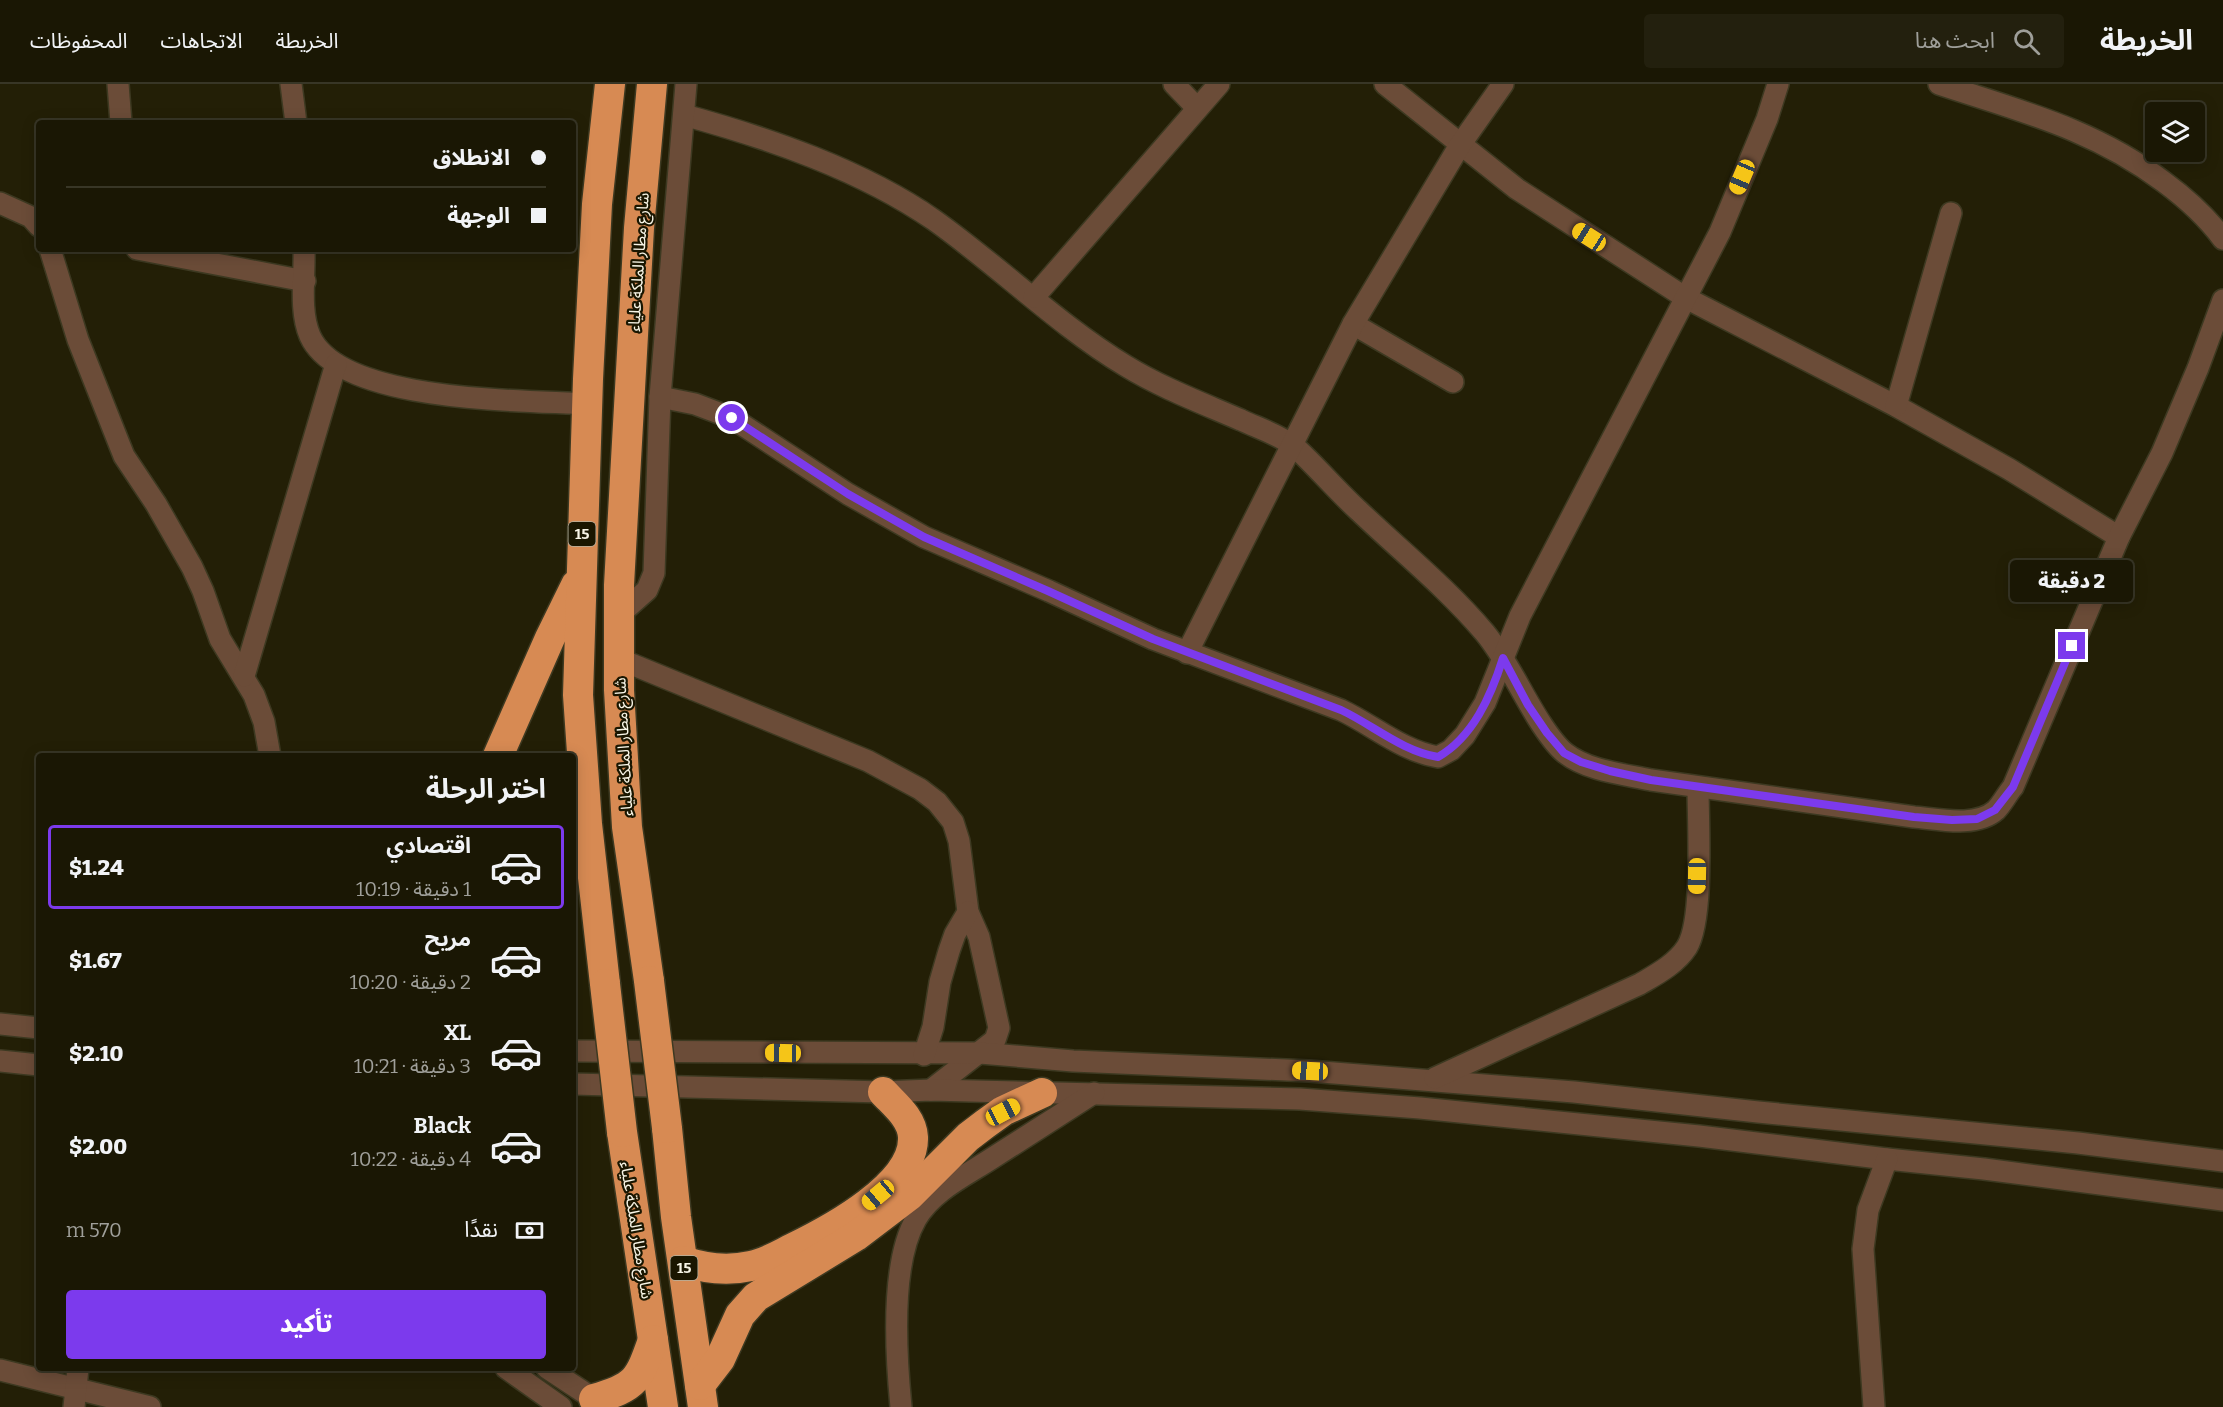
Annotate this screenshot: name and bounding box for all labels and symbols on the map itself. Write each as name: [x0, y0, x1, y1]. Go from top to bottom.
car: [1727, 157, 1757, 197]
street label: شارع مطار الملكة علياء: [624, 192, 656, 332]
car: [1569, 220, 1609, 254]
route start: [718, 404, 745, 431]
road number: 15: [568, 522, 596, 546]
callout: 2 دقيقة: [2010, 559, 2134, 601]
route end: [2058, 632, 2085, 659]
street label: شارع مطار الملكة علياء: [610, 677, 640, 817]
car: [1688, 858, 1706, 894]
car: [765, 1044, 801, 1062]
car: [1292, 1061, 1328, 1081]
car: [983, 1096, 1023, 1128]
street label: شارع مطار الملكة علياء: [613, 1160, 657, 1301]
car: [858, 1177, 898, 1213]
road number: 15: [670, 1256, 698, 1280]

